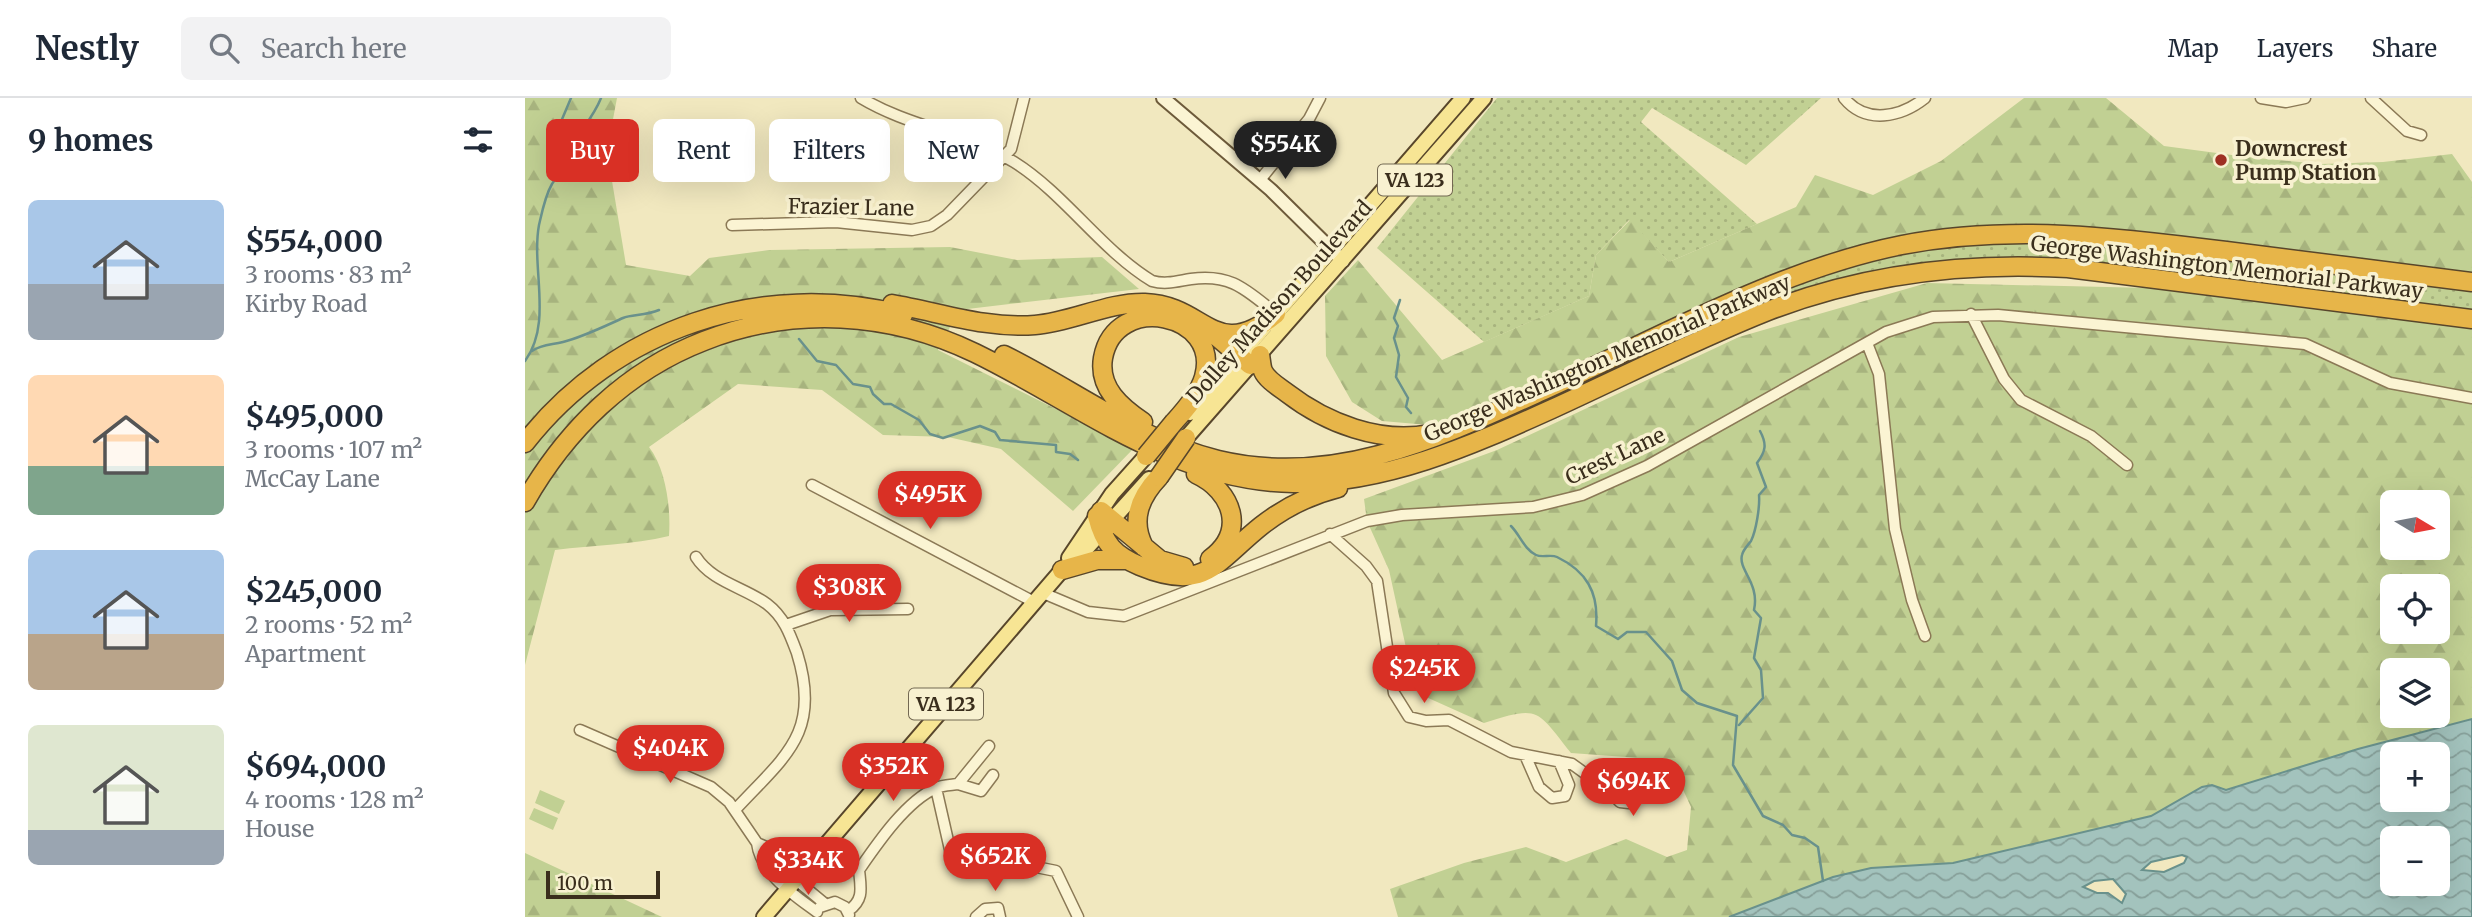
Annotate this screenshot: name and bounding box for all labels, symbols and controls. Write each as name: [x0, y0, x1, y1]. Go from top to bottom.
search box: [181, 17, 671, 80]
text: Nestly: [35, 28, 139, 69]
icon: search: [205, 29, 243, 67]
text: Search here: [261, 32, 407, 65]
text: Map: [2168, 33, 2219, 64]
text: Layers: [2257, 33, 2333, 64]
text: Share: [2371, 33, 2437, 64]
chip: Buy: [546, 119, 639, 182]
chip: Rent: [653, 119, 755, 182]
chip: Filters: [769, 119, 890, 182]
chip: New: [904, 119, 1003, 182]
text: 9 homes: [28, 121, 154, 159]
icon: filters: [459, 121, 497, 159]
pin: $554K: [1236, 122, 1334, 181]
text: $554K: [1250, 129, 1320, 158]
place label: Downcrest Pump Station: [2235, 135, 2376, 186]
marker: Downcrest Pump Station: [2213, 152, 2229, 168]
road number: VA 123: [1378, 164, 1452, 195]
street label: Frazier Lane: [788, 192, 914, 222]
street label: Dolley Madison Boulevard: [1180, 194, 1378, 409]
text: $554,000: [245, 222, 383, 260]
icon: home: [84, 228, 168, 312]
street label: George Washington Memorial Parkway: [2029, 230, 2426, 305]
text: 3 rooms · 83 m²: [245, 260, 411, 289]
street label: George Washington Memorial Parkway: [1420, 268, 1795, 448]
text: Kirby Road: [245, 289, 367, 318]
text: $495,000: [245, 397, 384, 435]
icon: home: [84, 403, 168, 487]
street label: Crest Lane: [1561, 421, 1669, 491]
text: 3 rooms · 107 m²: [245, 435, 422, 464]
text: McCay Lane: [245, 464, 380, 493]
pin: $495K: [881, 472, 979, 531]
text: $495K: [894, 479, 966, 508]
north arrow: [2380, 490, 2450, 560]
map controls: [2380, 490, 2450, 896]
pin: $308K: [800, 564, 898, 624]
text: $245,000: [245, 572, 382, 610]
text: $308K: [812, 572, 886, 601]
button: locate: [2380, 574, 2450, 644]
icon: home: [84, 578, 168, 662]
text: 2 rooms · 52 m²: [245, 610, 412, 639]
text: Apartment: [245, 639, 366, 668]
pin: $245K: [1375, 646, 1473, 705]
text: $245K: [1389, 653, 1460, 682]
button: layers: [2380, 658, 2450, 728]
road number: VA 123: [909, 688, 983, 720]
pin: $404K: [621, 726, 719, 785]
text: $404K: [632, 733, 708, 762]
button: +: [2380, 742, 2450, 812]
pin: $352K: [844, 744, 942, 803]
text: $694,000: [245, 747, 386, 785]
text: $352K: [858, 751, 928, 780]
icon: home: [84, 753, 168, 837]
pin: $694K: [1584, 758, 1682, 818]
text: $694K: [1596, 766, 1670, 795]
text: 4 rooms · 128 m²: [245, 785, 424, 814]
text: House: [245, 814, 314, 843]
button: −: [2380, 826, 2450, 896]
pin: $652K: [946, 834, 1044, 893]
pin: $334K: [759, 838, 857, 897]
text: $652K: [959, 841, 1031, 870]
text: $334K: [773, 845, 843, 874]
scale bar: [546, 868, 660, 900]
text: 100 m: [557, 871, 613, 895]

